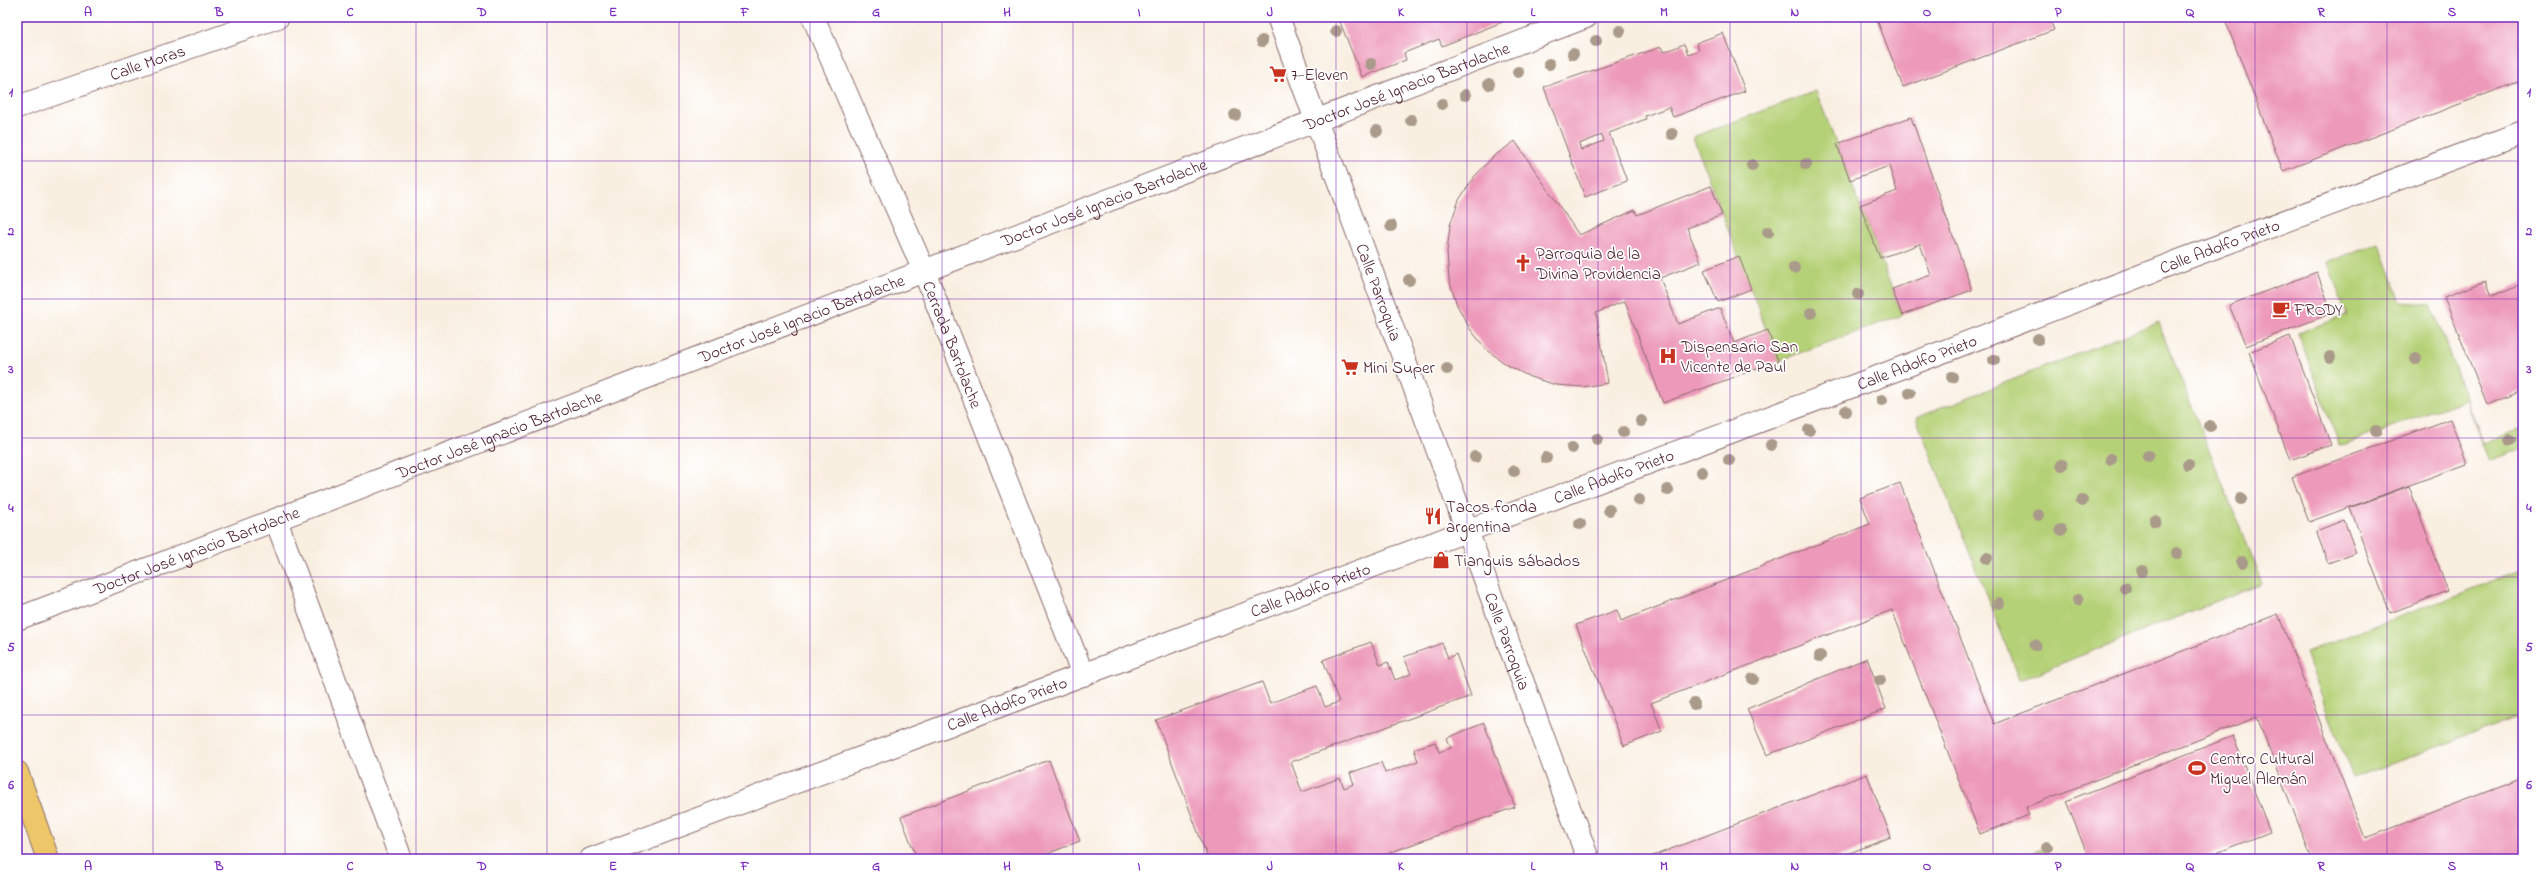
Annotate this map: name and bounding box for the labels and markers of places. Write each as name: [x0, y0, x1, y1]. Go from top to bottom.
place label: 7-Eleven: [1291, 63, 1348, 88]
supermarket icon: 7-Eleven: [1268, 64, 1288, 84]
place label: Parroquia de la Divina Providencia: [1535, 242, 1661, 287]
church icon: Parroquia de la Divina Providencia: [1513, 253, 1533, 273]
place label: FRODY: [2293, 298, 2343, 323]
cafe icon: FRODY: [2271, 299, 2291, 319]
place label: Dispensario San Vicente de Paul: [1680, 335, 1798, 380]
hospital icon: Dispensario San Vicente de Paul: [1658, 346, 1678, 366]
place label: Mini Super: [1363, 356, 1436, 381]
supermarket icon: Mini Super: [1340, 357, 1360, 377]
place label: Tacos fonda argentina: [1446, 495, 1537, 542]
restaurant icon: Tacos fonda argentina: [1423, 506, 1443, 526]
place label: Tianguis sábados: [1454, 549, 1580, 576]
shop icon: Tianguis sábados: [1431, 550, 1451, 570]
place label: Centro Cultural Miguel Alemán: [2210, 747, 2314, 794]
sports icon: Centro Cultural Miguel Alemán: [2187, 758, 2207, 778]

